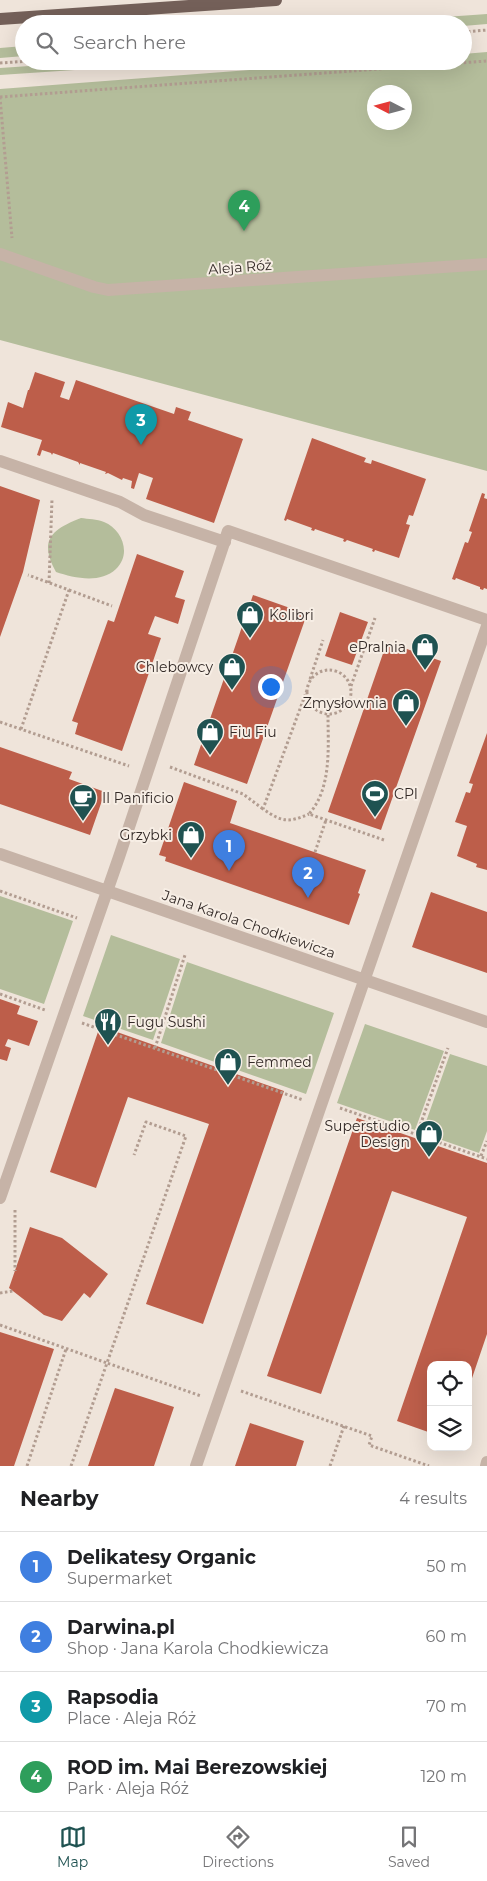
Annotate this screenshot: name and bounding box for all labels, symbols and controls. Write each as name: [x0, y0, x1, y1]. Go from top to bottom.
search box: [15, 15, 472, 70]
icon: search: [33, 29, 61, 57]
text: Search here: [73, 31, 186, 54]
north arrow: [367, 85, 412, 130]
pin: 4: [228, 190, 260, 231]
street label: Aleja Róż: [208, 256, 272, 278]
pin: 3: [125, 404, 157, 445]
shop icon: Kolibri: [235, 600, 265, 639]
place label: Kolibri: [269, 606, 314, 624]
shop icon: ePralnia: [410, 632, 440, 671]
place label: ePralnia: [349, 638, 406, 656]
shop icon: Chlebowcy: [217, 652, 247, 691]
place label: Chlebowcy: [136, 658, 213, 676]
your location: [258, 674, 284, 700]
shop icon: Zmysłownia: [391, 688, 421, 727]
place label: Zmysłownia: [303, 694, 387, 712]
shop icon: Fiu Fiu: [195, 717, 225, 756]
place label: Fiu Fiu: [229, 723, 277, 741]
sports icon: CPI: [360, 779, 390, 818]
cafe icon: Il Panificio: [68, 783, 98, 822]
place label: CPI: [394, 785, 418, 803]
place label: Il Panificio: [102, 789, 174, 807]
shop icon: Grzybki: [176, 820, 206, 859]
place label: Grzybki: [119, 826, 172, 844]
pin: 1: [213, 830, 245, 871]
pin: 2: [292, 857, 324, 898]
street label: Jana Karola Chodkiewicza: [159, 886, 338, 962]
restaurant icon: Fugu Sushi: [93, 1007, 123, 1046]
place label: Fugu Sushi: [127, 1013, 206, 1031]
shop icon: Femmed: [213, 1047, 243, 1086]
place label: Femmed: [247, 1053, 312, 1071]
place label: Superstudio Design: [324, 1117, 410, 1151]
shop icon: Superstudio Design: [414, 1119, 444, 1158]
map controls: [427, 1361, 472, 1451]
button: locate: [427, 1361, 472, 1406]
button: layers: [427, 1406, 472, 1451]
text: Nearby: [20, 1486, 99, 1511]
text: 4 results: [399, 1489, 467, 1508]
text: Delikatesy Organic: [67, 1546, 256, 1569]
text: 1: [33, 1557, 39, 1576]
text: 50 m: [426, 1557, 467, 1576]
text: Supermarket: [67, 1569, 173, 1588]
text: Darwina.pl: [67, 1616, 175, 1639]
text: 2: [31, 1627, 41, 1646]
text: 60 m: [425, 1627, 467, 1646]
text: Shop · Jana Karola Chodkiewicza: [67, 1639, 329, 1658]
text: Rapsodia: [67, 1686, 159, 1709]
text: 3: [31, 1697, 41, 1716]
text: 70 m: [426, 1697, 467, 1716]
text: Place · Aleja Róż: [67, 1709, 196, 1728]
text: ROD im. Mai Berezowskiej: [67, 1756, 327, 1779]
text: 4: [30, 1767, 42, 1786]
text: 120 m: [420, 1767, 467, 1786]
text: Park · Aleja Róż: [67, 1779, 189, 1798]
tab: Map: [57, 1823, 88, 1871]
tab: Directions: [202, 1823, 274, 1871]
tab: Saved: [388, 1823, 430, 1871]

